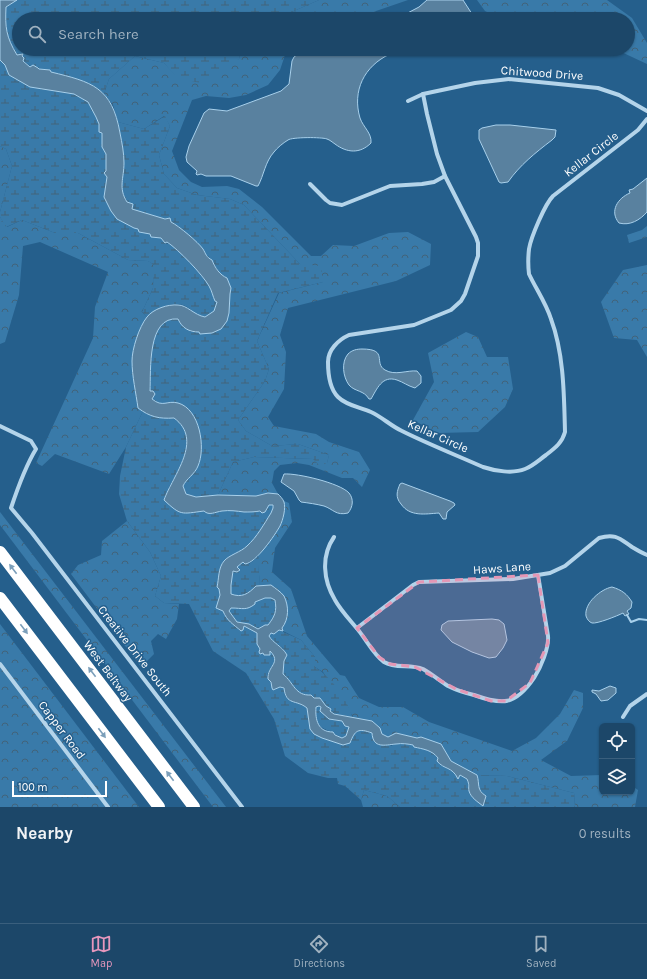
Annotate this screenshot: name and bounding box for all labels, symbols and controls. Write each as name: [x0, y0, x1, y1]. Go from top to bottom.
search box: [12, 12, 635, 56]
icon: search: [26, 23, 48, 45]
text: Search here: [58, 25, 139, 43]
street label: Chitwood Drive: [500, 63, 584, 83]
street label: Kellar Circle: [561, 128, 621, 180]
street label: Kellar Circle: [405, 416, 471, 456]
street label: Haws Lane: [473, 559, 531, 577]
one-way arrow: [9, 564, 17, 574]
street label: Creative Drive South: [95, 603, 175, 699]
one-way arrow: [19, 624, 28, 635]
street label: West Beltway: [81, 638, 136, 705]
one-way arrow: [88, 667, 96, 678]
street label: Capper Road: [36, 698, 88, 762]
map controls: [599, 723, 635, 795]
button: locate: [599, 723, 635, 759]
one-way arrow: [98, 727, 106, 738]
button: layers: [599, 759, 635, 795]
one-way arrow: [167, 771, 175, 781]
scale bar: [12, 779, 107, 798]
text: 100 m: [18, 781, 48, 794]
text: Nearby: [16, 823, 73, 843]
text: 0 results: [579, 826, 631, 841]
tab: Map: [90, 933, 112, 970]
tab: Directions: [293, 933, 345, 970]
tab: Saved: [526, 933, 557, 970]

